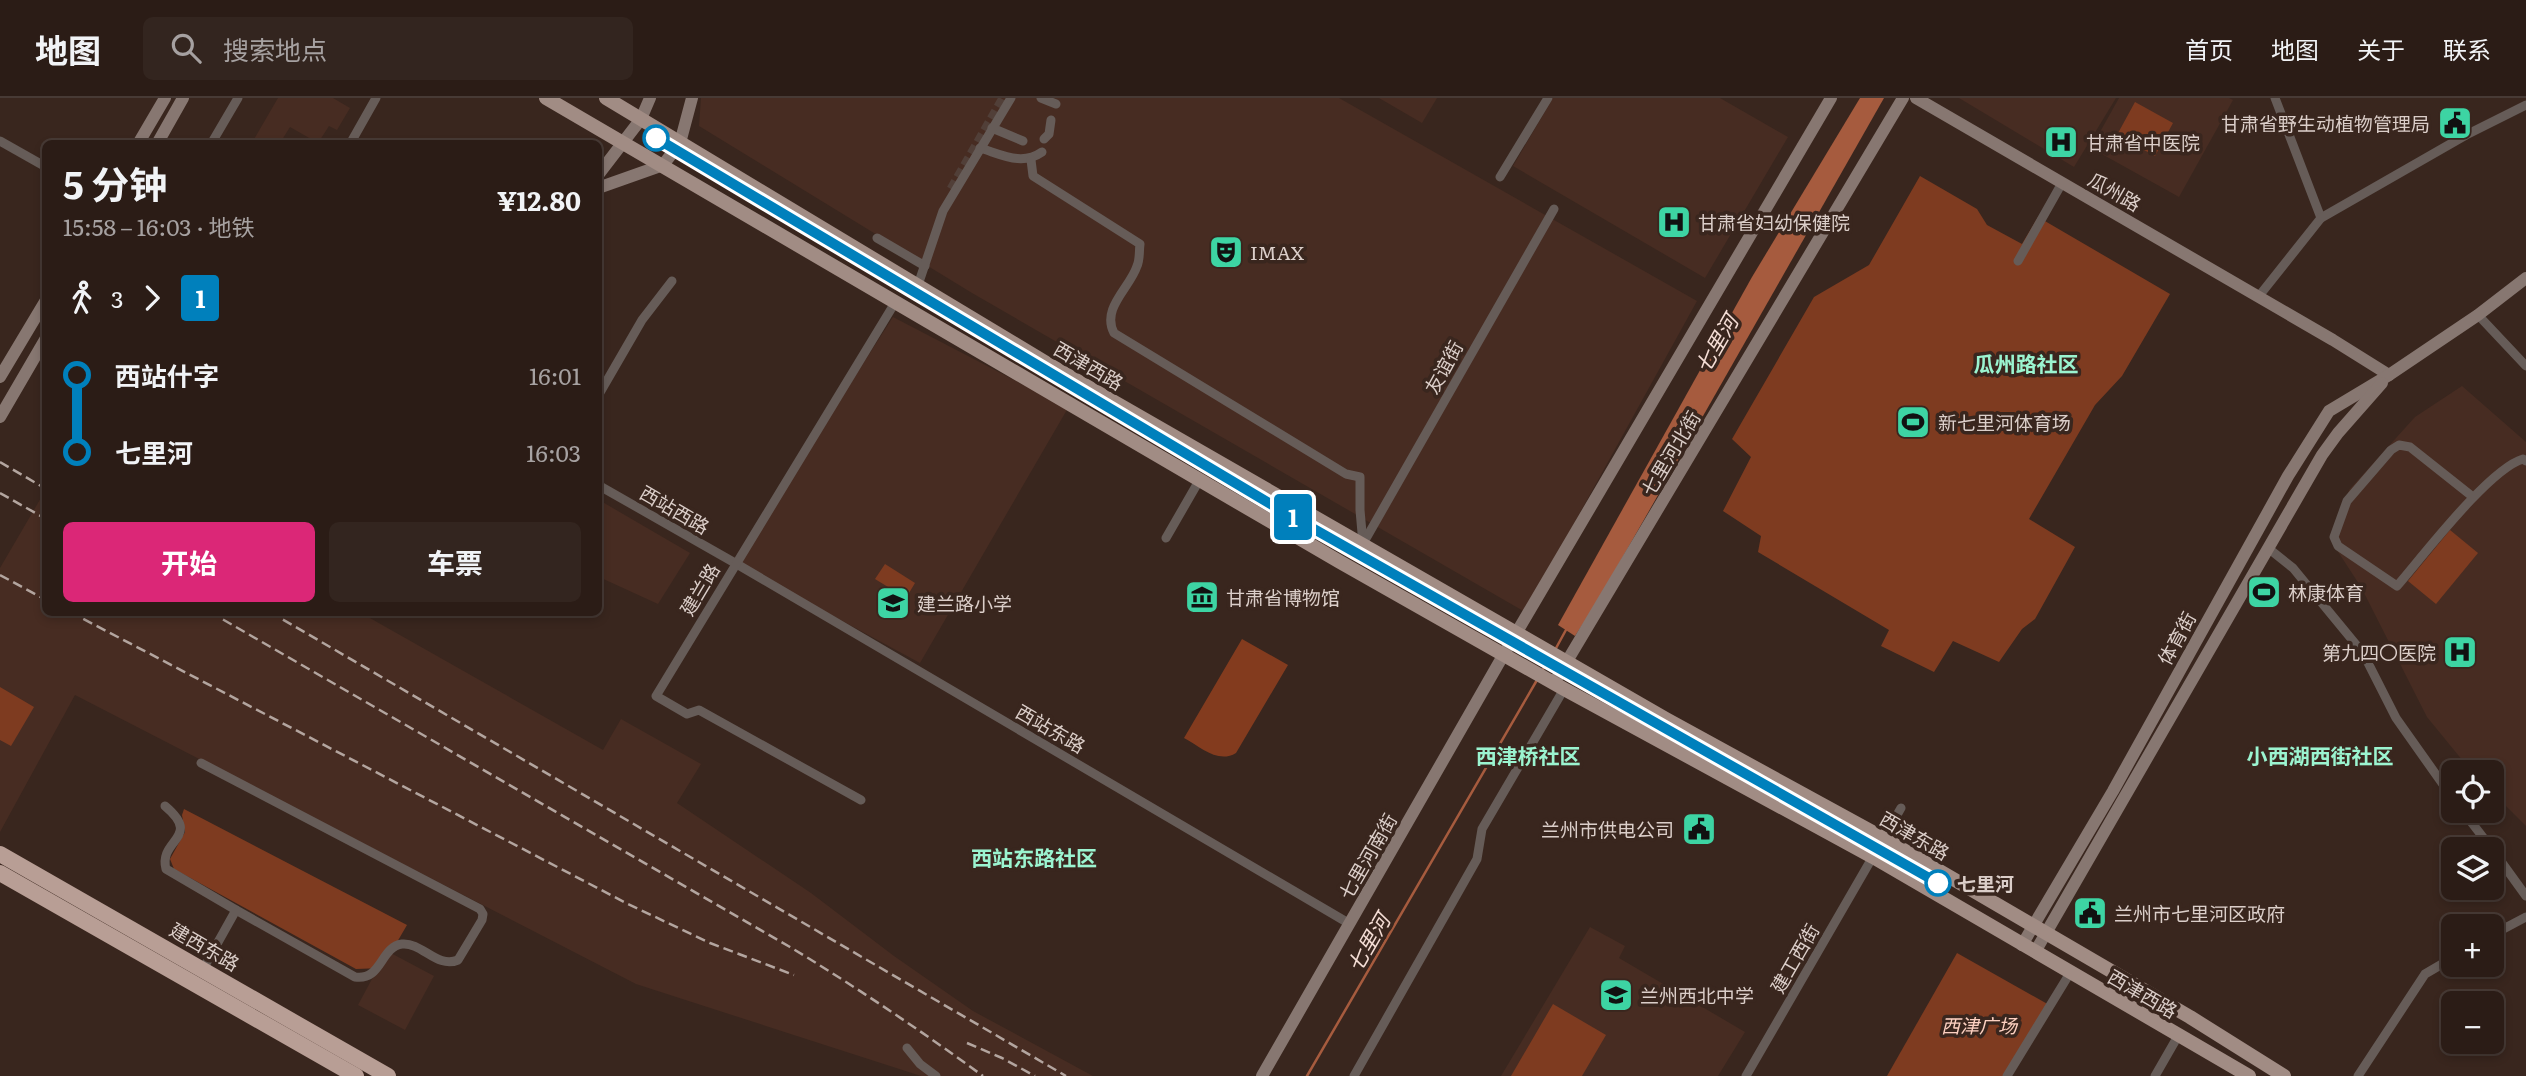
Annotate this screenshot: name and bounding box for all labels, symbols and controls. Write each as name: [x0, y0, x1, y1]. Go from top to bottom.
search box: [143, 17, 633, 80]
text: 地图: [35, 24, 101, 73]
icon: search: [167, 29, 205, 67]
text: 搜索地点: [223, 29, 327, 68]
text: 首页: [2185, 31, 2233, 66]
text: 地图: [2271, 31, 2319, 66]
text: 关于: [2357, 31, 2405, 66]
text: 联系: [2443, 31, 2491, 66]
public building icon: 甘肃省野生动植物管理局: [2436, 104, 2474, 142]
place label: 甘肃省野生动植物管理局: [2221, 109, 2430, 137]
hospital icon: 甘肃省中医院: [2042, 123, 2080, 161]
unlabelled marker: [643, 125, 669, 151]
place label: 甘肃省中医院: [2086, 128, 2200, 156]
text: 5 分钟: [63, 154, 167, 211]
street label: 瓜州路: [2083, 165, 2147, 217]
text: ¥12.80: [497, 180, 581, 219]
hospital icon: 甘肃省妇幼保健院: [1655, 203, 1693, 241]
place label: 甘肃省妇幼保健院: [1698, 208, 1850, 236]
text: 15:58 – 16:03 · 地铁: [63, 209, 254, 243]
theatre icon: IMAX: [1207, 233, 1245, 271]
place label: IMAX: [1250, 238, 1305, 266]
icon: walk: [63, 279, 101, 317]
icon: forward: [133, 279, 171, 317]
text: 1: [195, 280, 205, 315]
text: 3: [111, 281, 123, 315]
water label: 七里河: [1686, 305, 1746, 378]
street label: 西津西路: [1049, 334, 1129, 396]
street label: 友谊街: [1417, 335, 1469, 399]
district label: 瓜州路社区: [1974, 347, 2079, 378]
text: 西站什字: [115, 355, 219, 394]
text: 16:01: [529, 358, 581, 392]
sports icon: 新七里河体育场: [1894, 403, 1932, 441]
street label: 七里河北街: [1634, 405, 1706, 501]
place label: 新七里河体育场: [1938, 408, 2071, 436]
text: 七里河: [115, 432, 193, 471]
text: 16:03: [526, 435, 581, 469]
street label: 西站西路: [635, 478, 715, 540]
line badge: 1: [1270, 494, 1316, 540]
text: 1: [1288, 499, 1298, 534]
button: 开始: [63, 522, 315, 602]
button: 车票: [329, 522, 581, 602]
street label: 建兰路: [672, 557, 726, 621]
sports icon: 林康体育: [2245, 573, 2283, 611]
museum icon: 甘肃省博物馆: [1183, 578, 1221, 616]
place label: 林康体育: [2288, 578, 2364, 606]
place label: 甘肃省博物馆: [1226, 583, 1340, 611]
school or university icon: 建兰路小学: [874, 584, 912, 622]
place label: 建兰路小学: [917, 589, 1012, 617]
street label: 体育街: [2150, 606, 2202, 670]
hospital icon: 第九四〇医院: [2441, 633, 2479, 671]
place label: 第九四〇医院: [2322, 638, 2436, 666]
street label: 西站东路: [1011, 697, 1091, 759]
district label: 西津桥社区: [1476, 739, 1581, 770]
district label: 小西湖西街社区: [2247, 739, 2394, 770]
map controls: [2441, 760, 2504, 1054]
button: locate: [2441, 760, 2504, 823]
street label: 西津东路: [1875, 804, 1955, 866]
street label: 七里河南街: [1331, 808, 1403, 904]
public building icon: 兰州市供电公司: [1680, 810, 1718, 848]
place label: 兰州市供电公司: [1541, 815, 1674, 843]
button: layers: [2441, 837, 2504, 900]
district label: 西站东路社区: [971, 841, 1097, 872]
place label: 七里河: [1957, 869, 2014, 897]
marker: 七里河: [1925, 870, 1951, 896]
public building icon: 兰州市七里河区政府: [2071, 894, 2109, 932]
place label: 兰州市七里河区政府: [2114, 899, 2285, 927]
water label: 七里河: [1338, 904, 1398, 977]
button: +: [2441, 914, 2504, 977]
street label: 建西东路: [165, 915, 245, 977]
street label: 建工西街: [1763, 918, 1825, 998]
street label: 西津西路: [2103, 962, 2183, 1024]
school or university icon: 兰州西北中学: [1597, 976, 1635, 1014]
place label: 兰州西北中学: [1640, 981, 1754, 1009]
button: −: [2441, 991, 2504, 1054]
park label: 西津广场: [1941, 1011, 2019, 1039]

